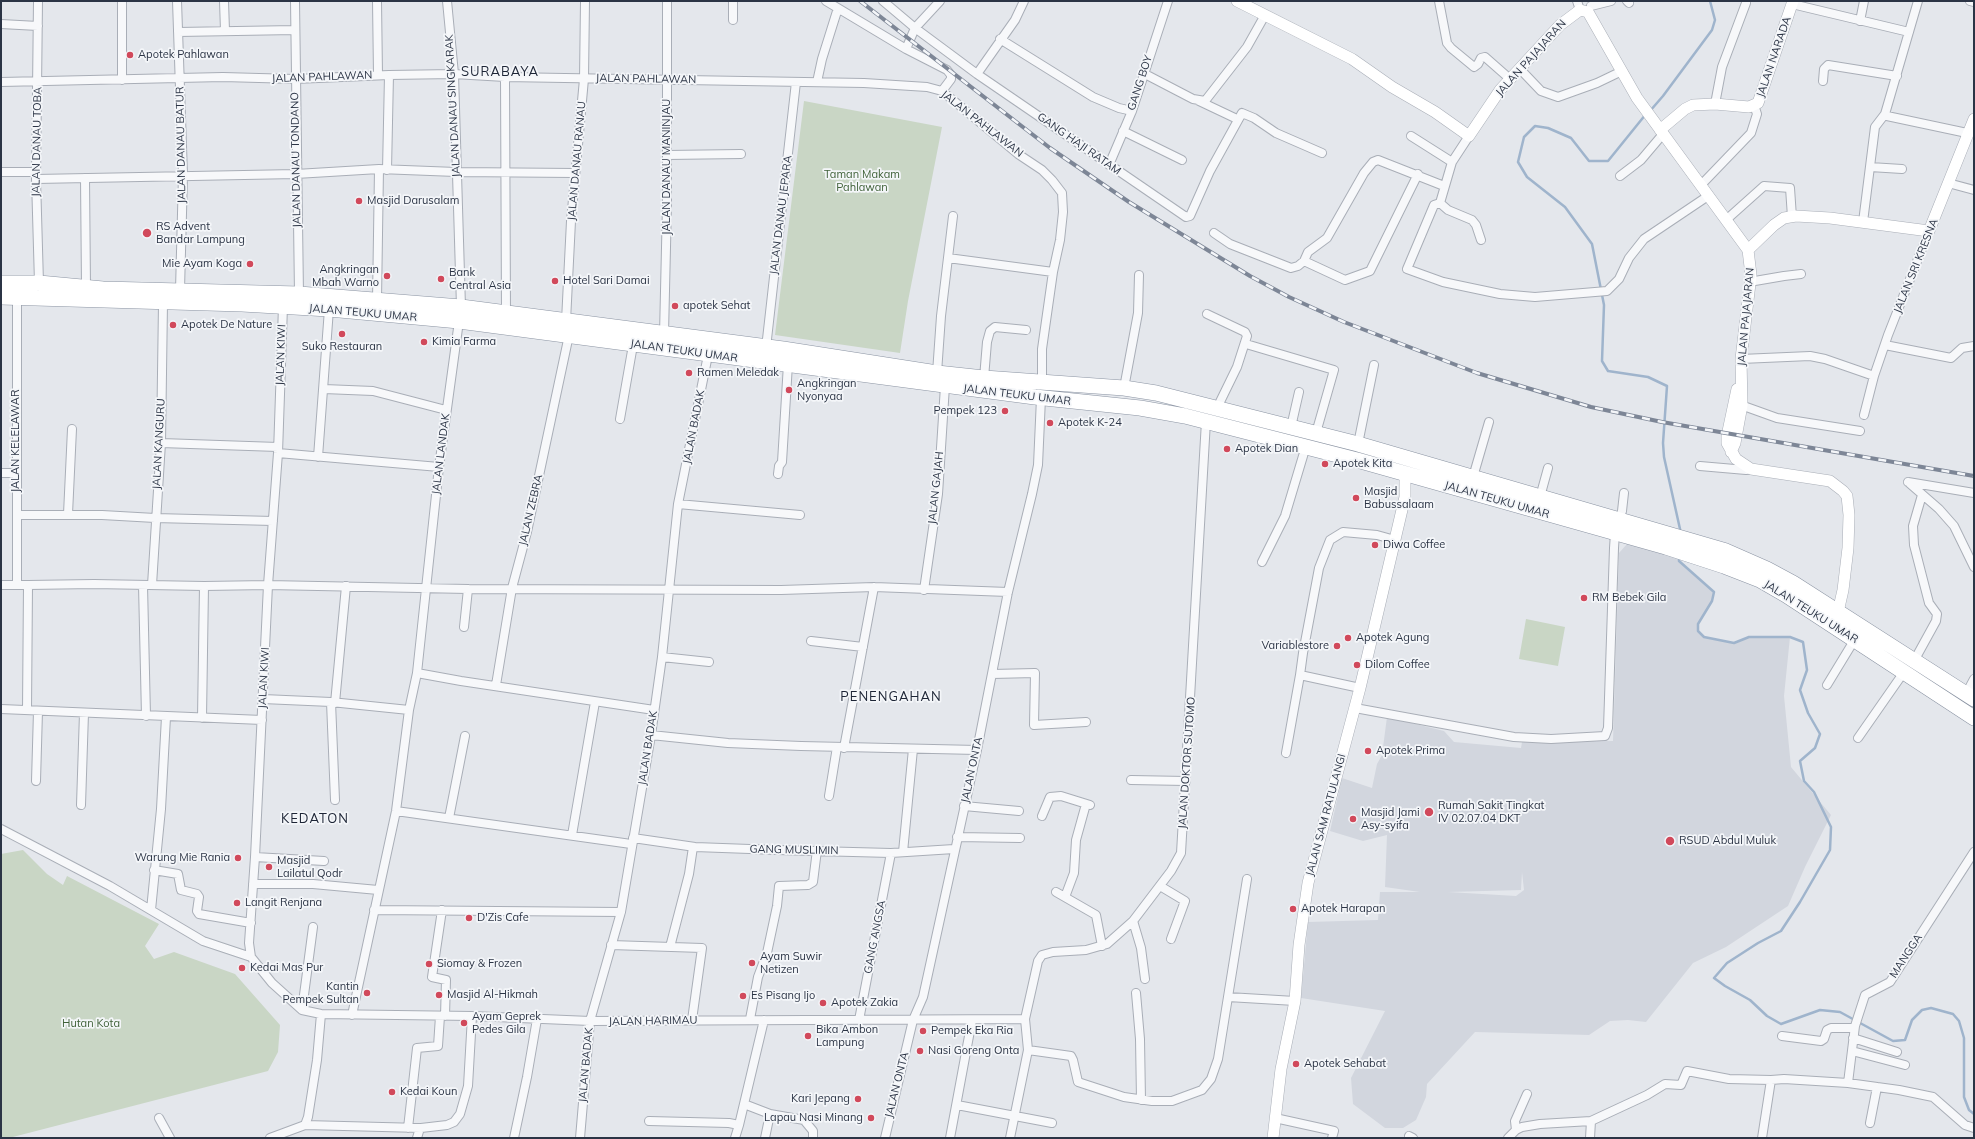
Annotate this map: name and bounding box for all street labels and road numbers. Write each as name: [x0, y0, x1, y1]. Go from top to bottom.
street label: JALAN NARADA: [1754, 15, 1794, 99]
street label: JALAN PAJAJARAN: [1493, 17, 1569, 99]
street label: JALAN DANAU SINGKARAK: [443, 34, 463, 178]
street label: GANG BOY: [1125, 54, 1155, 112]
street label: JALAN PAHLAWAN: [271, 69, 373, 85]
street label: JALAN PAHLAWAN: [596, 72, 696, 86]
street label: JALAN DANAU BATUR: [173, 86, 189, 204]
street label: JALAN DANAU TOBA: [29, 87, 45, 197]
street label: JALAN PAHLAWAN: [938, 88, 1026, 160]
street label: JALAN DANAU TONDANO: [288, 92, 304, 228]
street label: JALAN DANAU MANINJAU: [660, 99, 674, 235]
street label: JALAN DANAU RANAU: [565, 101, 589, 221]
street label: GANG HAJI RATAM: [1035, 110, 1123, 178]
street label: JALAN DANAU JEPARA: [767, 155, 795, 275]
street label: JALAN SRI KRESNA: [1891, 217, 1941, 315]
street label: JALAN PAJAJARAN: [1735, 267, 1757, 367]
street label: JALAN TEUKU UMAR: [308, 302, 418, 324]
street label: JALAN KIWI: [273, 324, 289, 386]
street label: JALAN TEUKU UMAR: [629, 337, 739, 365]
street label: JALAN TEUKU UMAR: [962, 382, 1072, 408]
street label: JALAN KELELAWAR: [9, 389, 23, 493]
street label: JALAN BADAK: [680, 389, 708, 465]
street label: JALAN KANGURU: [150, 398, 168, 490]
street label: JALAN LANDAK: [429, 413, 453, 495]
street label: JALAN GAJAH: [926, 451, 946, 525]
street label: JALAN ZEBRA: [516, 473, 546, 547]
street label: JALAN TEUKU UMAR: [1443, 479, 1551, 521]
street label: JALAN TEUKU UMAR: [1761, 578, 1861, 646]
street label: JALAN KIWI: [256, 647, 272, 709]
street label: JALAN DOKTOR SUTOMO: [1176, 696, 1198, 830]
street label: JALAN BADAK: [636, 710, 660, 786]
street label: JALAN ONTA: [959, 736, 985, 804]
street label: JALAN SAM RATULANGI: [1303, 752, 1349, 878]
street label: GANG MUSLIMIN: [749, 843, 839, 857]
street label: GANG ANGSA: [861, 899, 889, 975]
street label: MANGGA: [1887, 931, 1925, 981]
street label: JALAN HARIMAU: [608, 1014, 698, 1028]
street label: JALAN BADAK: [576, 1027, 596, 1103]
street label: JALAN ONTA: [882, 1051, 912, 1119]

